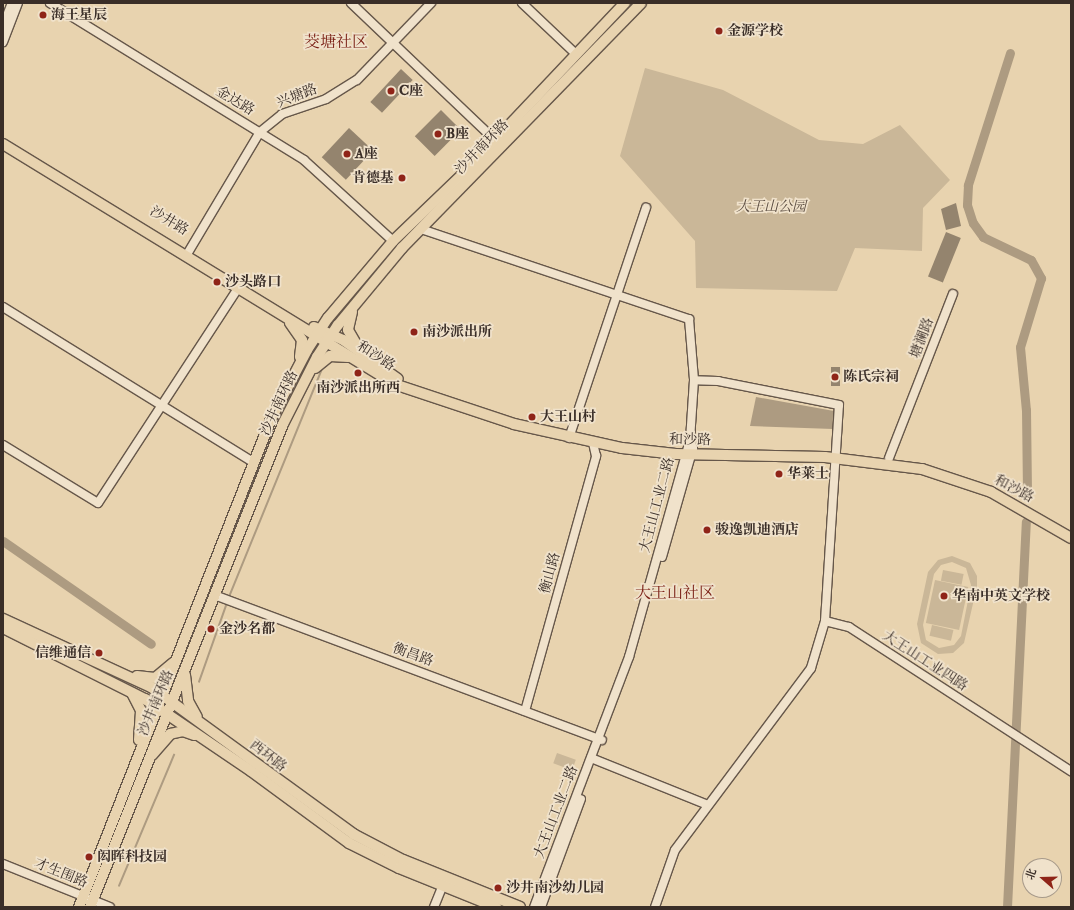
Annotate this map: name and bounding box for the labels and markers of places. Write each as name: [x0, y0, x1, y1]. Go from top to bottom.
place label: 海王星辰: [51, 7, 107, 23]
marker: 海王星辰: [38, 10, 48, 20]
place label: 金源学校: [727, 23, 783, 39]
marker: 金源学校: [714, 26, 724, 36]
place label: C座: [399, 83, 423, 99]
marker: C座: [386, 86, 396, 96]
place label: B座: [446, 126, 469, 142]
marker: B座: [433, 129, 443, 139]
place label: A座: [355, 146, 378, 162]
marker: A座: [342, 149, 352, 159]
place label: 肯德基: [352, 170, 394, 186]
marker: 肯德基: [397, 173, 407, 183]
place label: 沙头路口: [225, 274, 281, 290]
marker: 沙头路口: [212, 277, 222, 287]
place label: 南沙派出所: [422, 324, 492, 340]
marker: 南沙派出所: [409, 327, 419, 337]
marker: 南沙派出所西: [353, 368, 363, 378]
place label: 陈氏宗祠: [843, 369, 899, 385]
marker: 陈氏宗祠: [830, 372, 840, 382]
place label: 南沙派出所西: [316, 380, 400, 396]
place label: 大王山村: [540, 409, 596, 425]
marker: 大王山村: [527, 412, 537, 422]
place label: 华莱士: [787, 466, 829, 482]
marker: 华莱士: [774, 469, 784, 479]
place label: 骏逸凯迪酒店: [715, 522, 799, 538]
marker: 骏逸凯迪酒店: [702, 525, 712, 535]
place label: 华南中英文学校: [952, 588, 1050, 604]
marker: 华南中英文学校: [939, 591, 949, 601]
place label: 金沙名都: [219, 621, 275, 637]
marker: 金沙名都: [206, 624, 216, 634]
place label: 信维通信: [35, 645, 91, 661]
marker: 信维通信: [94, 648, 104, 658]
place label: 闳晖科技园: [97, 849, 167, 865]
marker: 闳晖科技园: [84, 852, 94, 862]
place label: 沙井南沙幼儿园: [506, 880, 604, 896]
marker: 沙井南沙幼儿园: [493, 883, 503, 893]

